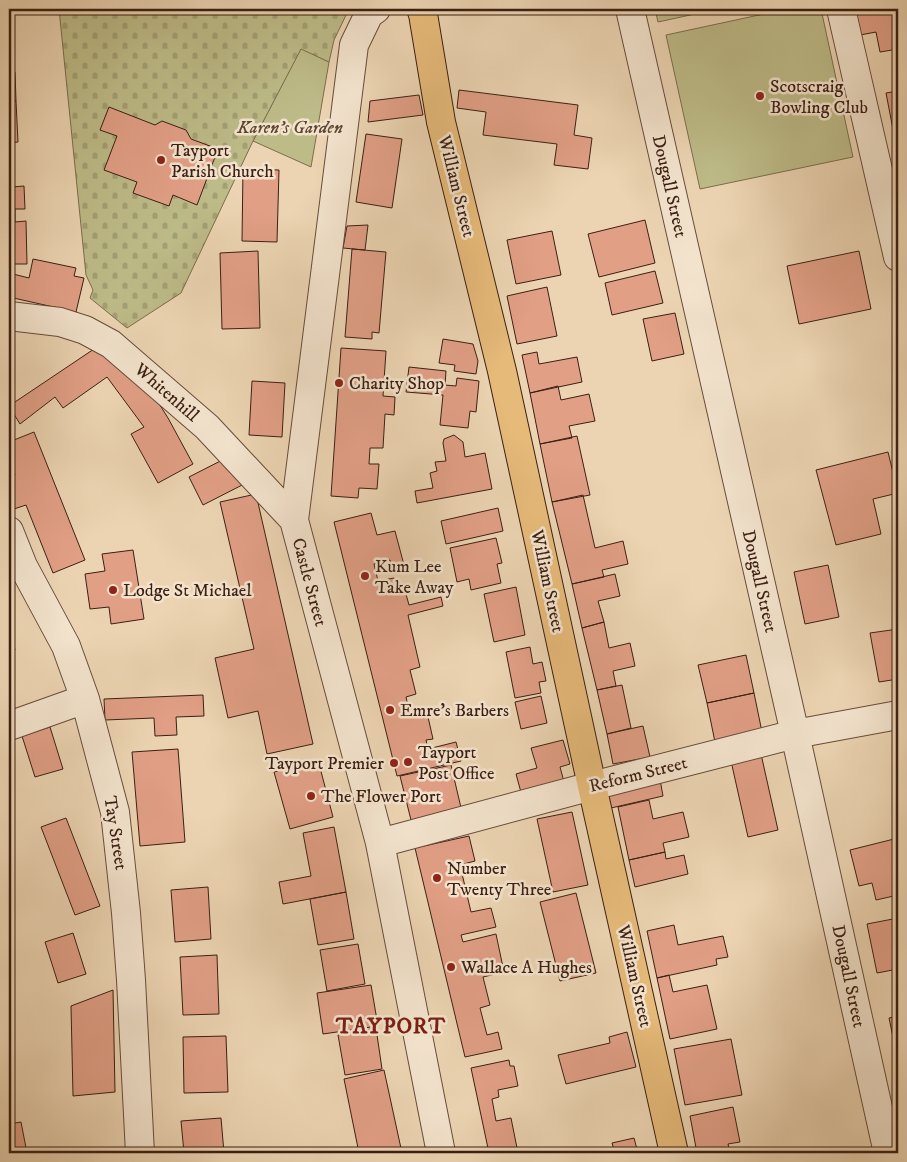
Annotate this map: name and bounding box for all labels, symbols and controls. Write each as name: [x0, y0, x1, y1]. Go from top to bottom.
place label: Scotscraig Bowling Club: [770, 76, 868, 119]
marker: Scotscraig Bowling Club: [754, 90, 766, 102]
park label: Karen's Garden: [236, 117, 343, 139]
street label: William Street: [433, 132, 479, 240]
street label: Dougall Street: [647, 133, 692, 240]
place label: Tayport Parish Church: [171, 140, 274, 183]
marker: Tayport Parish Church: [155, 154, 167, 166]
street label: Whitenhill: [129, 358, 204, 427]
place label: Charity Shop: [349, 373, 444, 395]
marker: Charity Shop: [333, 377, 345, 389]
street label: William Street: [525, 527, 569, 635]
street label: Dougall Street: [737, 528, 782, 635]
street label: Castle Street: [287, 536, 331, 629]
place label: Kum Lee Take Away: [375, 556, 454, 599]
marker: Kum Lee Take Away: [359, 570, 371, 582]
place label: Lodge St Michael: [123, 580, 252, 602]
marker: Lodge St Michael: [107, 584, 119, 596]
place label: Emre's Barbers: [400, 700, 509, 722]
marker: Emre's Barbers: [384, 704, 396, 716]
place label: Tayport Post Office: [418, 742, 495, 785]
street label: Reform Street: [587, 752, 690, 798]
place label: Tayport Premier: [265, 753, 384, 775]
marker: Tayport Post Office: [402, 756, 414, 768]
marker: Tayport Premier: [388, 757, 400, 769]
place label: The Flower Port: [321, 786, 441, 808]
marker: The Flower Port: [305, 790, 317, 802]
street label: Tay Street: [98, 795, 132, 872]
place label: Number Twenty Three: [447, 858, 551, 901]
marker: Number Twenty Three: [431, 872, 443, 884]
street label: William Street: [611, 922, 657, 1030]
street label: Dougall Street: [826, 923, 870, 1030]
place label: Wallace A Hughes: [460, 957, 592, 979]
marker: Wallace A Hughes: [445, 961, 457, 973]
district label: TAYPORT: [335, 1013, 446, 1040]

